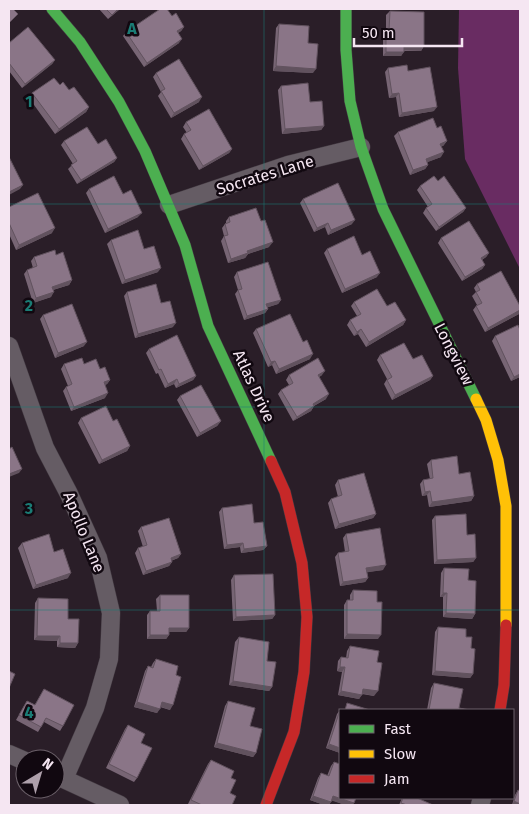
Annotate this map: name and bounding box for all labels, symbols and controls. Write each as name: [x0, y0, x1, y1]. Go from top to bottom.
scale bar: [354, 15, 462, 47]
text: A: [126, 19, 137, 38]
text: 50 m: [362, 24, 395, 42]
text: 1: [25, 92, 33, 111]
street label: Socrates Lane: [214, 151, 316, 199]
text: 2: [25, 296, 33, 315]
street label: Longview: [430, 320, 478, 389]
street label: Atlas Drive: [229, 347, 279, 425]
street label: Apollo Lane: [59, 489, 109, 575]
text: 3: [24, 499, 33, 518]
text: 4: [24, 703, 34, 722]
legend: [339, 709, 514, 799]
text: Fast: [384, 720, 411, 738]
text: Slow: [384, 745, 416, 763]
north arrow: [15, 749, 65, 799]
text: N: [39, 755, 57, 774]
text: Jam: [384, 770, 410, 788]

